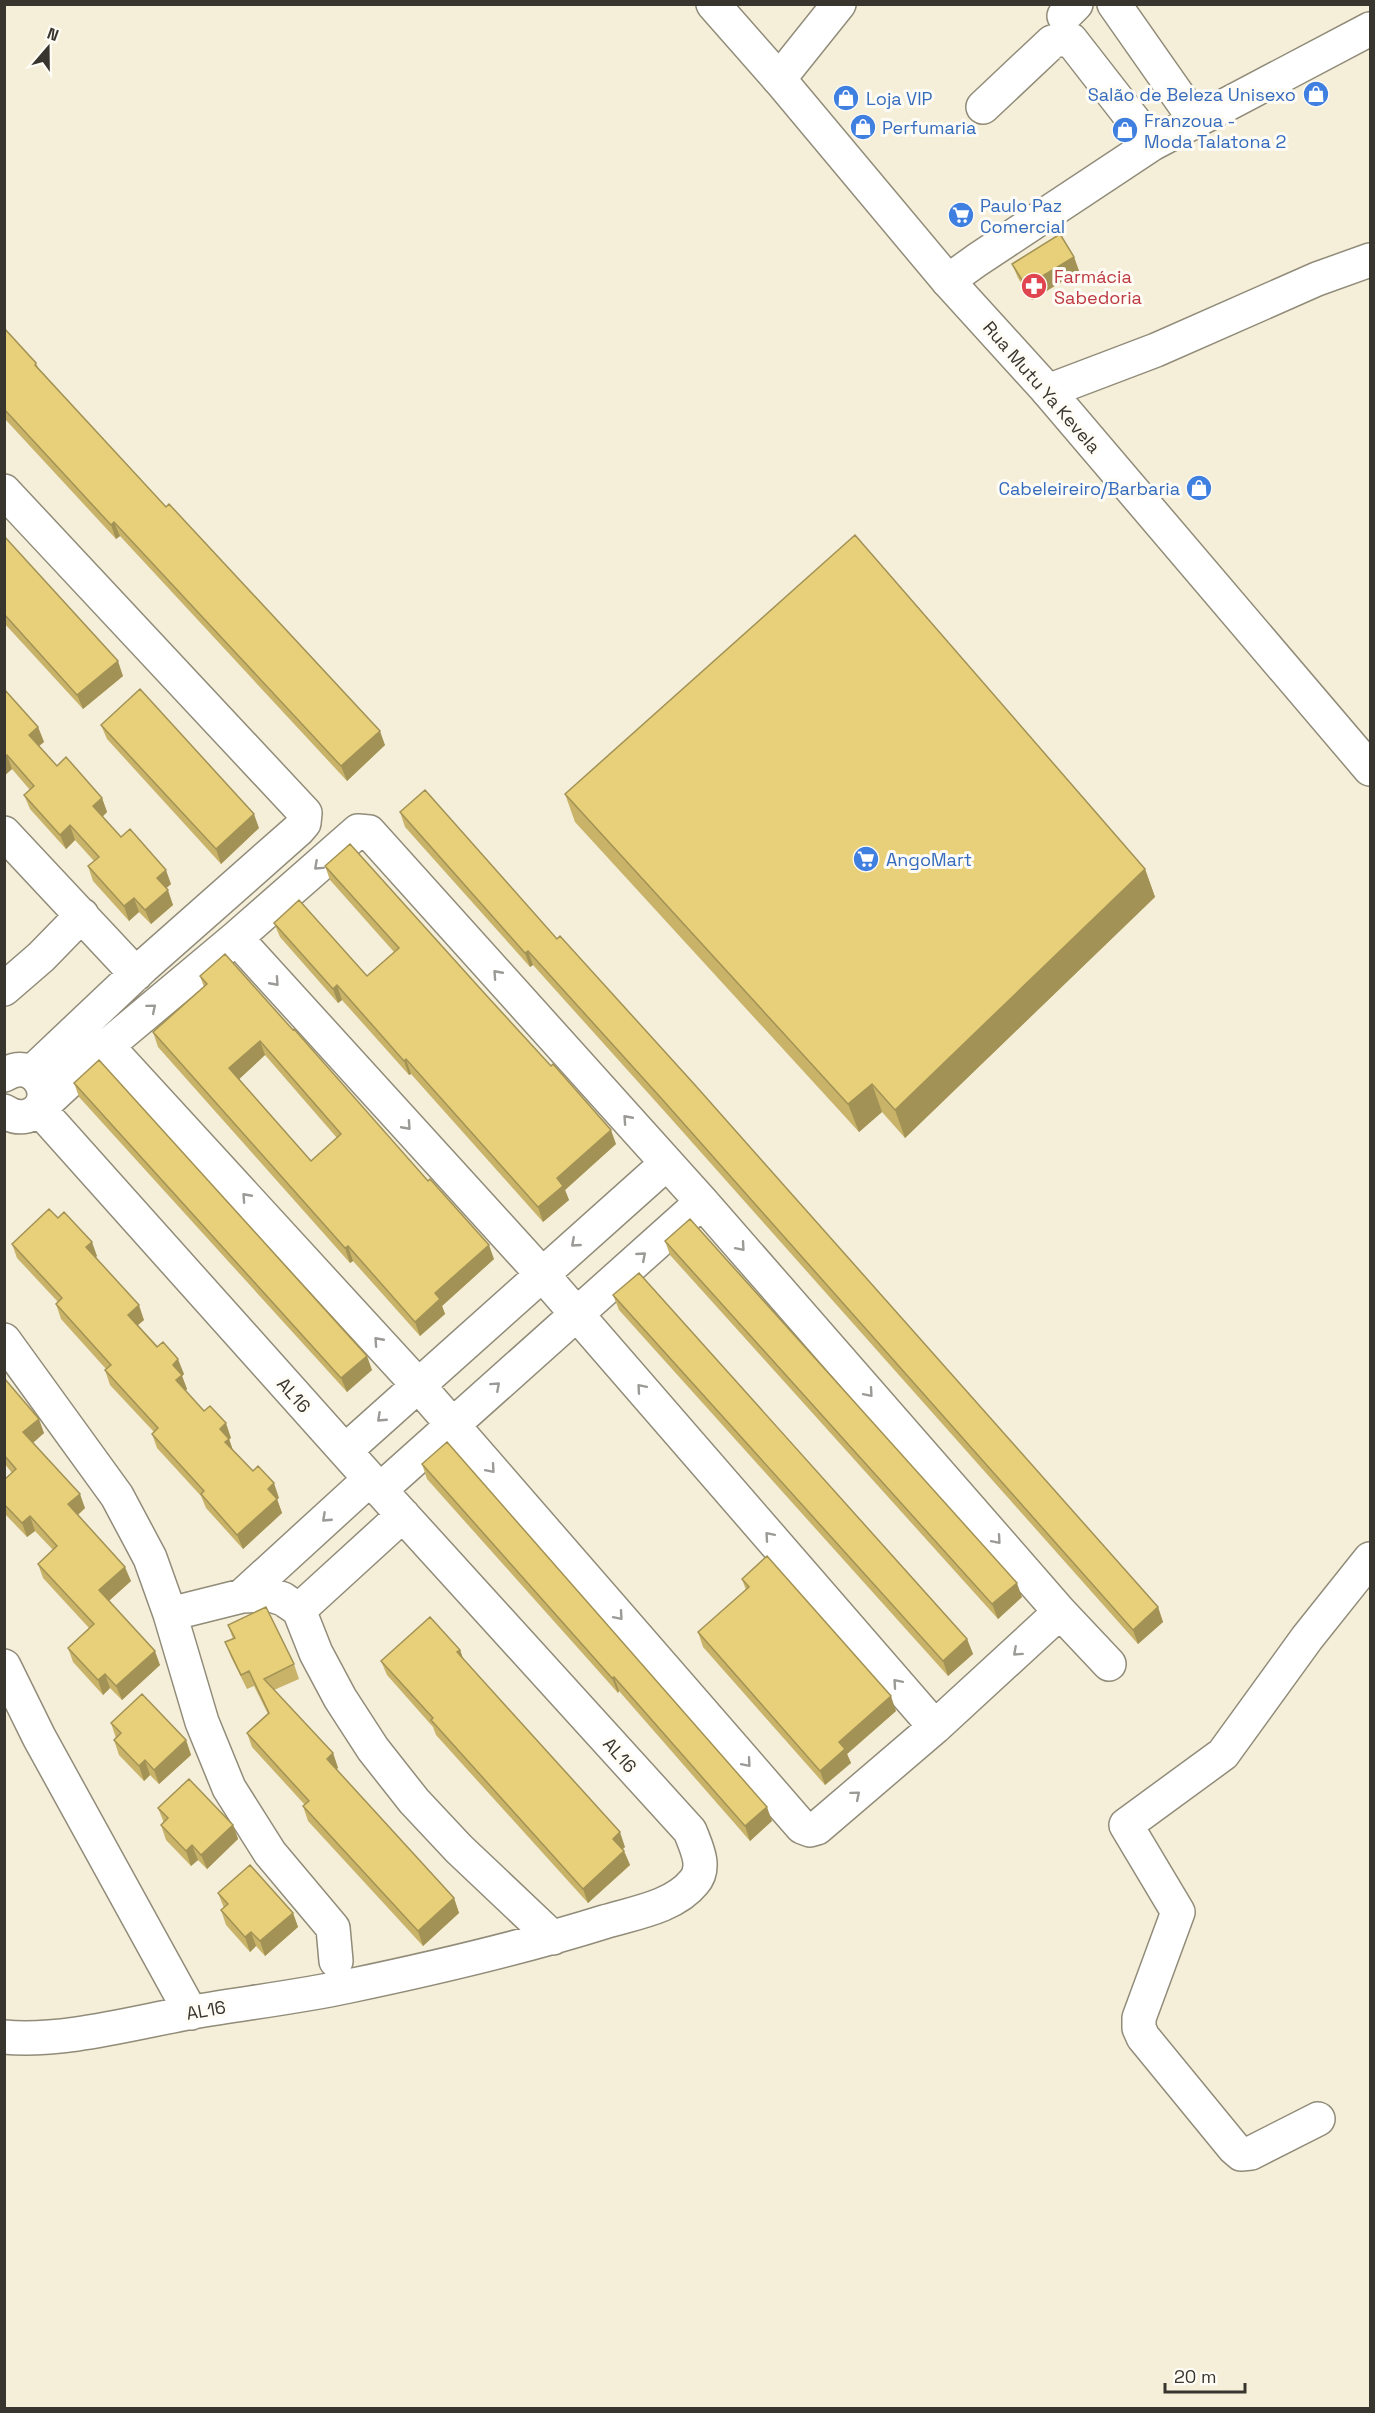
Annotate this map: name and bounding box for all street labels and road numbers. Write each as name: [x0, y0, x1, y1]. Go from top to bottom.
street label: Rua Mutu Ya Kevela: [978, 316, 1106, 458]
street label: AL16: [272, 1373, 316, 1417]
street label: AL16: [598, 1733, 642, 1777]
street label: AL16: [184, 1995, 228, 2025]

